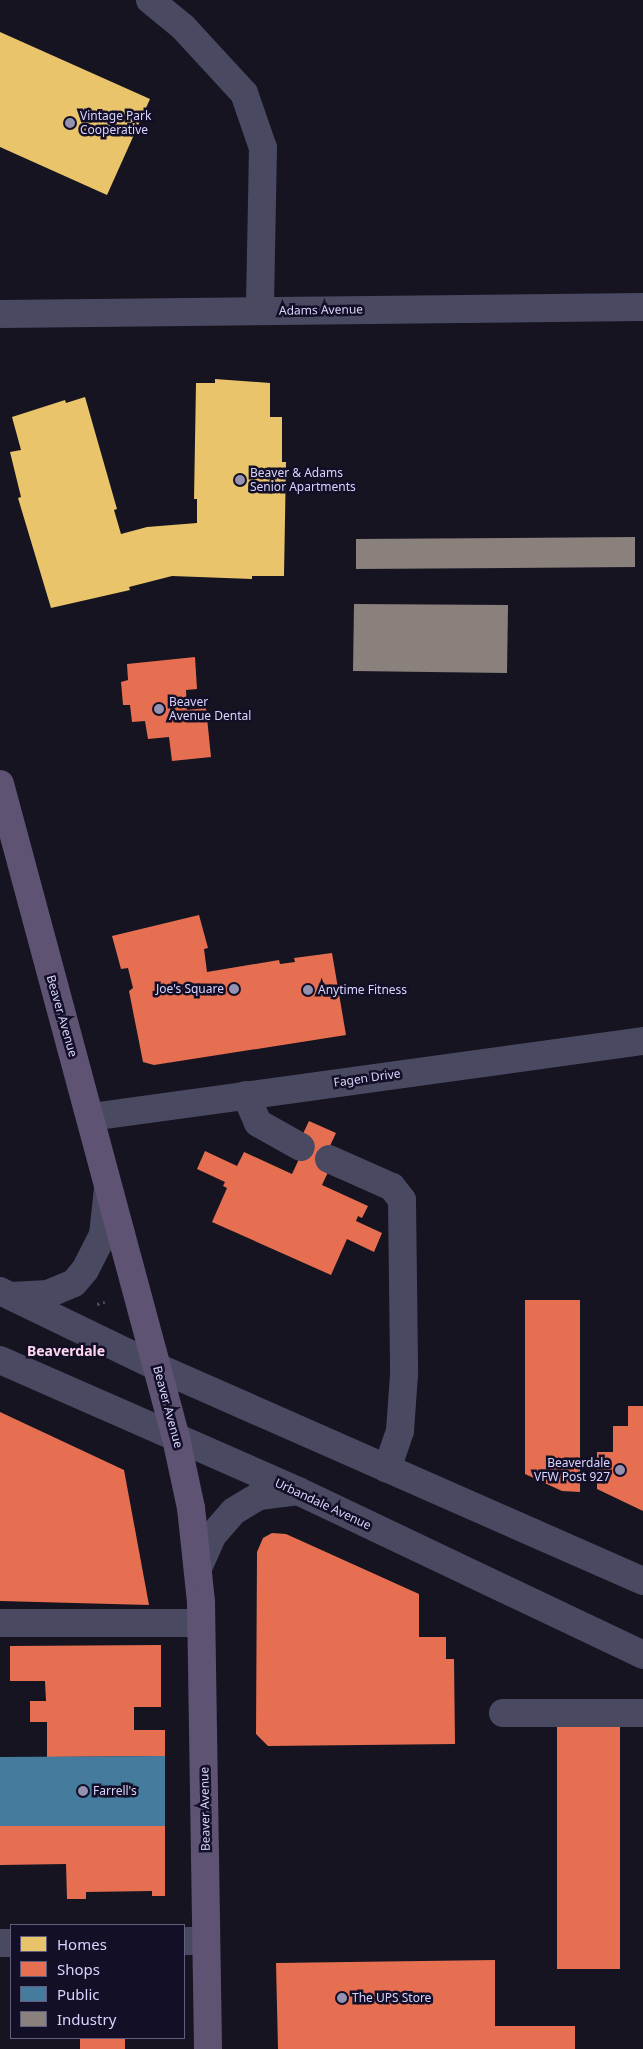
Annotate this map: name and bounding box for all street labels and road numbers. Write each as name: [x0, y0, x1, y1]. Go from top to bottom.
street label: Adams Avenue: [279, 302, 363, 318]
street label: Beaver Avenue: [43, 973, 81, 1059]
street label: Fagen Drive: [333, 1066, 401, 1090]
street label: Beaver Avenue: [150, 1364, 186, 1450]
street label: Urbandale Avenue: [273, 1475, 373, 1533]
street label: Beaver Avenue: [197, 1767, 213, 1851]

